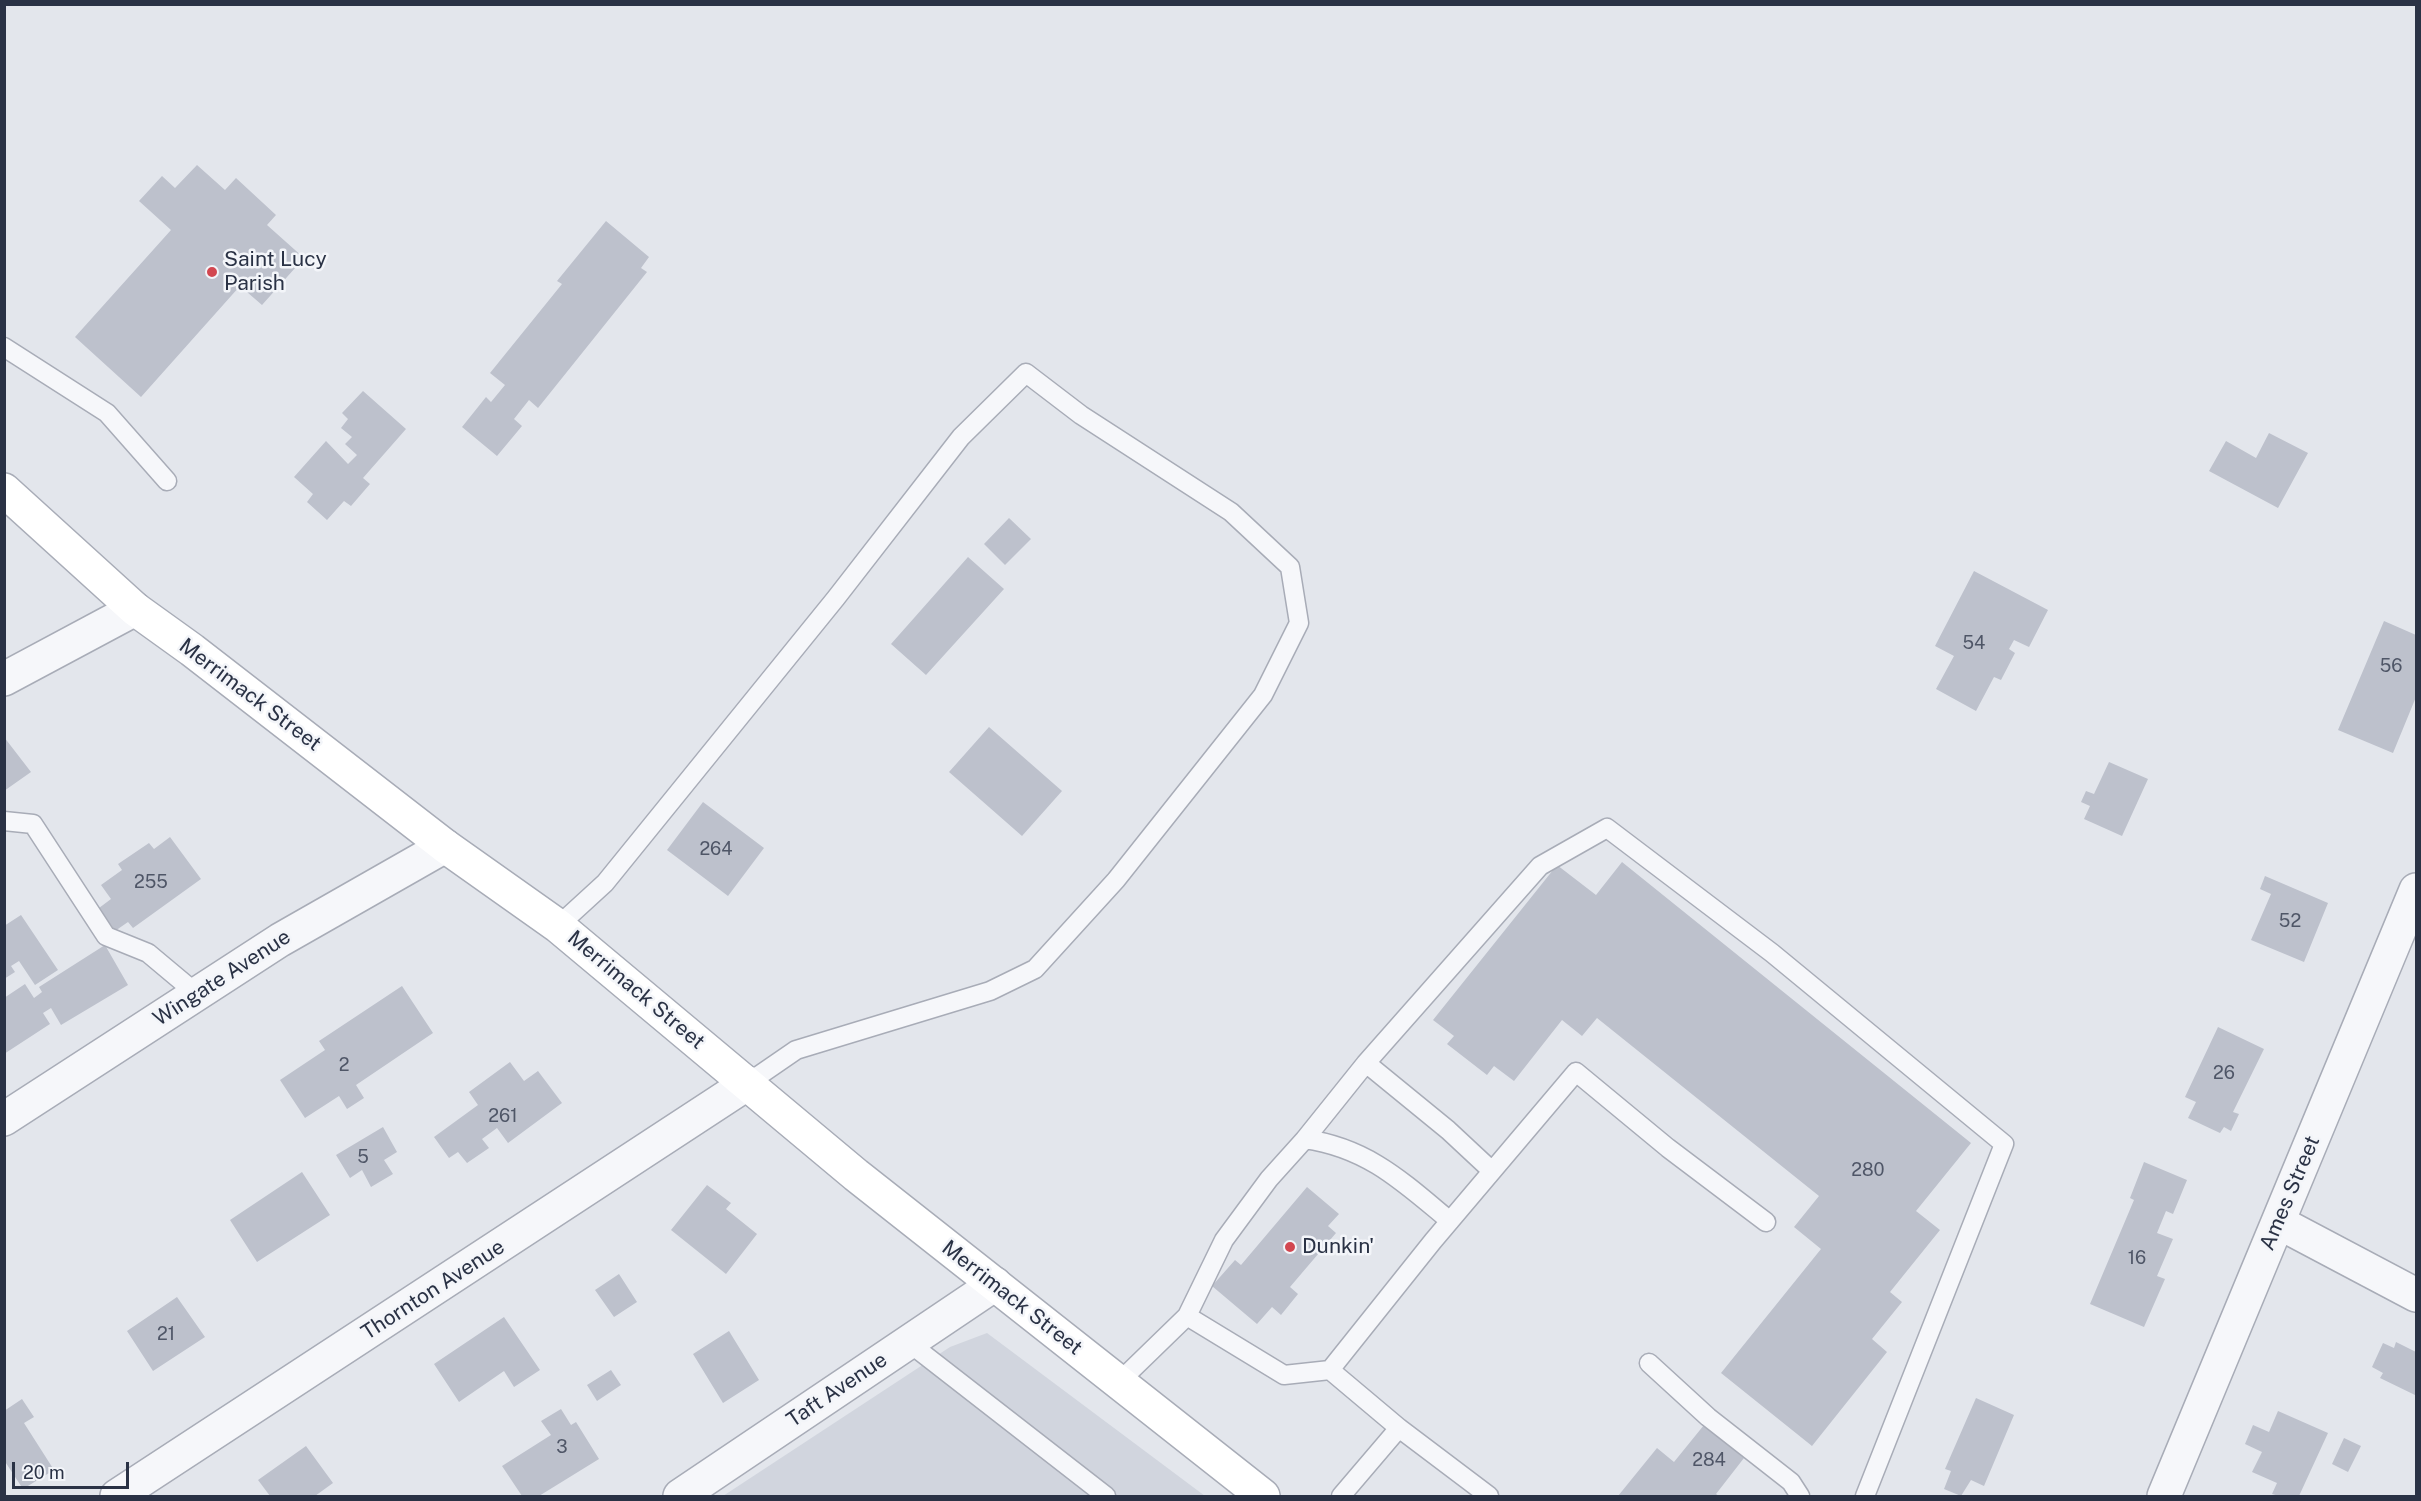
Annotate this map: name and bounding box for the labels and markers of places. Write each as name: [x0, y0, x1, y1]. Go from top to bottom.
place label: Saint Lucy Parish: [224, 247, 327, 297]
marker: Saint Lucy Parish: [205, 265, 219, 279]
place label: Dunkin': [1302, 1234, 1374, 1260]
marker: Dunkin': [1283, 1240, 1297, 1254]

